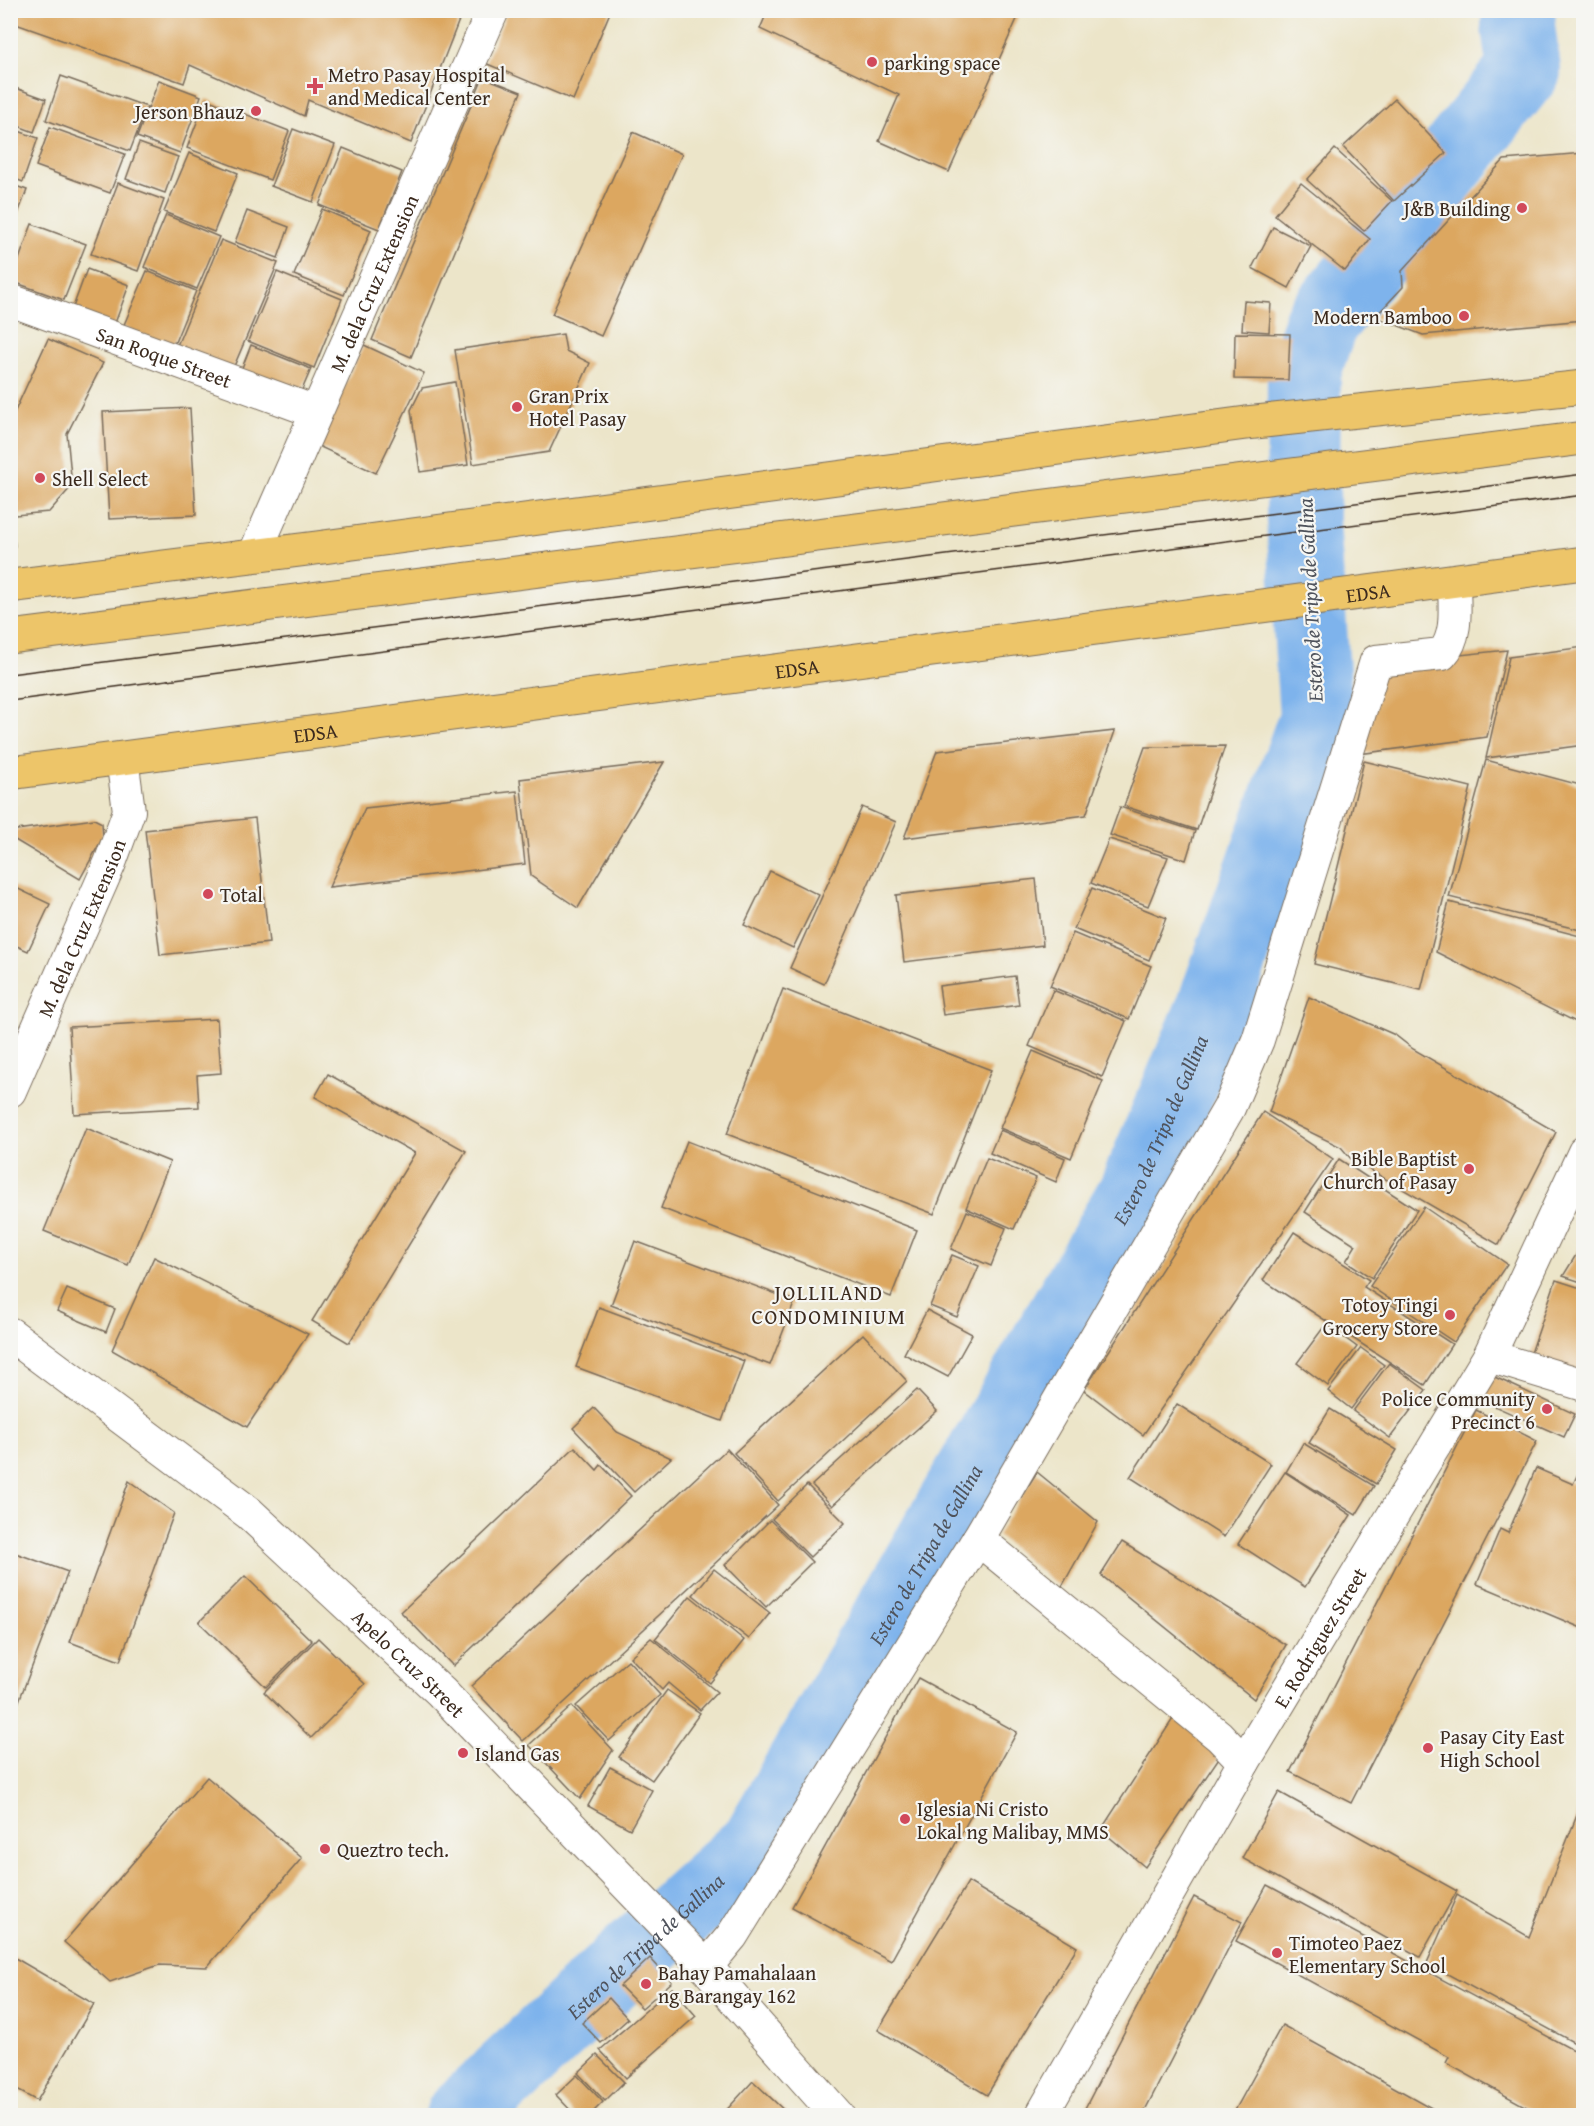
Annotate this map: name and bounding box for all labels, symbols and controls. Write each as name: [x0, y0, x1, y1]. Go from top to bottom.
place label: parking space: [884, 48, 1000, 77]
marker: parking space: [865, 55, 879, 69]
place label: Metro Pasay Hospital and Medical Center: [328, 60, 506, 112]
marker: Metro Pasay Hospital and Medical Center: [306, 77, 324, 95]
place label: Jerson Bhauz: [132, 97, 244, 126]
marker: Jerson Bhauz: [249, 104, 263, 118]
street label: M. dela Cruz Extension: [322, 190, 425, 376]
place label: J&B Building: [1401, 194, 1510, 223]
marker: J&B Building: [1515, 201, 1529, 215]
place label: Modern Bamboo: [1314, 302, 1452, 331]
marker: Modern Bamboo: [1457, 309, 1471, 323]
street label: San Roque Street: [92, 318, 236, 394]
place label: Gran Prix Hotel Pasay: [529, 381, 627, 433]
marker: Gran Prix Hotel Pasay: [510, 400, 524, 414]
place label: Shell Select: [52, 464, 148, 493]
marker: Shell Select: [33, 471, 47, 485]
water label: Estero de Tripa de Gallina: [1289, 497, 1331, 704]
street label: EDSA: [1344, 575, 1392, 609]
street label: EDSA: [773, 651, 821, 685]
street label: EDSA: [291, 715, 339, 750]
street label: M. dela Cruz Extension: [30, 835, 132, 1021]
place label: Total: [220, 880, 263, 909]
marker: Total: [201, 887, 215, 901]
water label: Estero de Tripa de Gallina: [1104, 1030, 1216, 1231]
place label: Bible Baptist Church of Pasay: [1323, 1144, 1457, 1196]
marker: Bible Baptist Church of Pasay: [1462, 1162, 1476, 1176]
district label: JOLLILAND CONDOMINIUM: [752, 1277, 906, 1332]
place label: Totoy Tingi Grocery Store: [1323, 1290, 1438, 1342]
marker: Totoy Tingi Grocery Store: [1443, 1308, 1457, 1322]
place label: Police Community Precinct 6: [1382, 1384, 1535, 1436]
marker: Police Community Precinct 6: [1540, 1402, 1554, 1416]
water label: Estero de Tripa de Gallina: [860, 1458, 990, 1651]
street label: E. Rodriguez Street: [1266, 1561, 1373, 1713]
street label: Apelo Cruz Street: [346, 1602, 472, 1724]
place label: Pasay City East High School: [1440, 1722, 1564, 1774]
place label: Island Gas: [475, 1739, 560, 1768]
marker: Pasay City East High School: [1421, 1741, 1435, 1755]
marker: Island Gas: [456, 1746, 470, 1760]
place label: Iglesia Ni Cristo Lokal ng Malibay, MMS: [917, 1794, 1109, 1846]
marker: Iglesia Ni Cristo Lokal ng Malibay, MMS: [898, 1812, 912, 1826]
place label: Queztro tech.: [337, 1835, 449, 1864]
marker: Queztro tech.: [318, 1842, 332, 1856]
water label: Estero de Tripa de Gallina: [558, 1865, 731, 2027]
place label: Timoteo Paez Elementary School: [1289, 1928, 1446, 1980]
marker: Timoteo Paez Elementary School: [1270, 1946, 1284, 1960]
place label: Bahay Pamahalaan ng Barangay 162: [658, 1958, 816, 2010]
marker: Bahay Pamahalaan ng Barangay 162: [639, 1977, 653, 1991]

